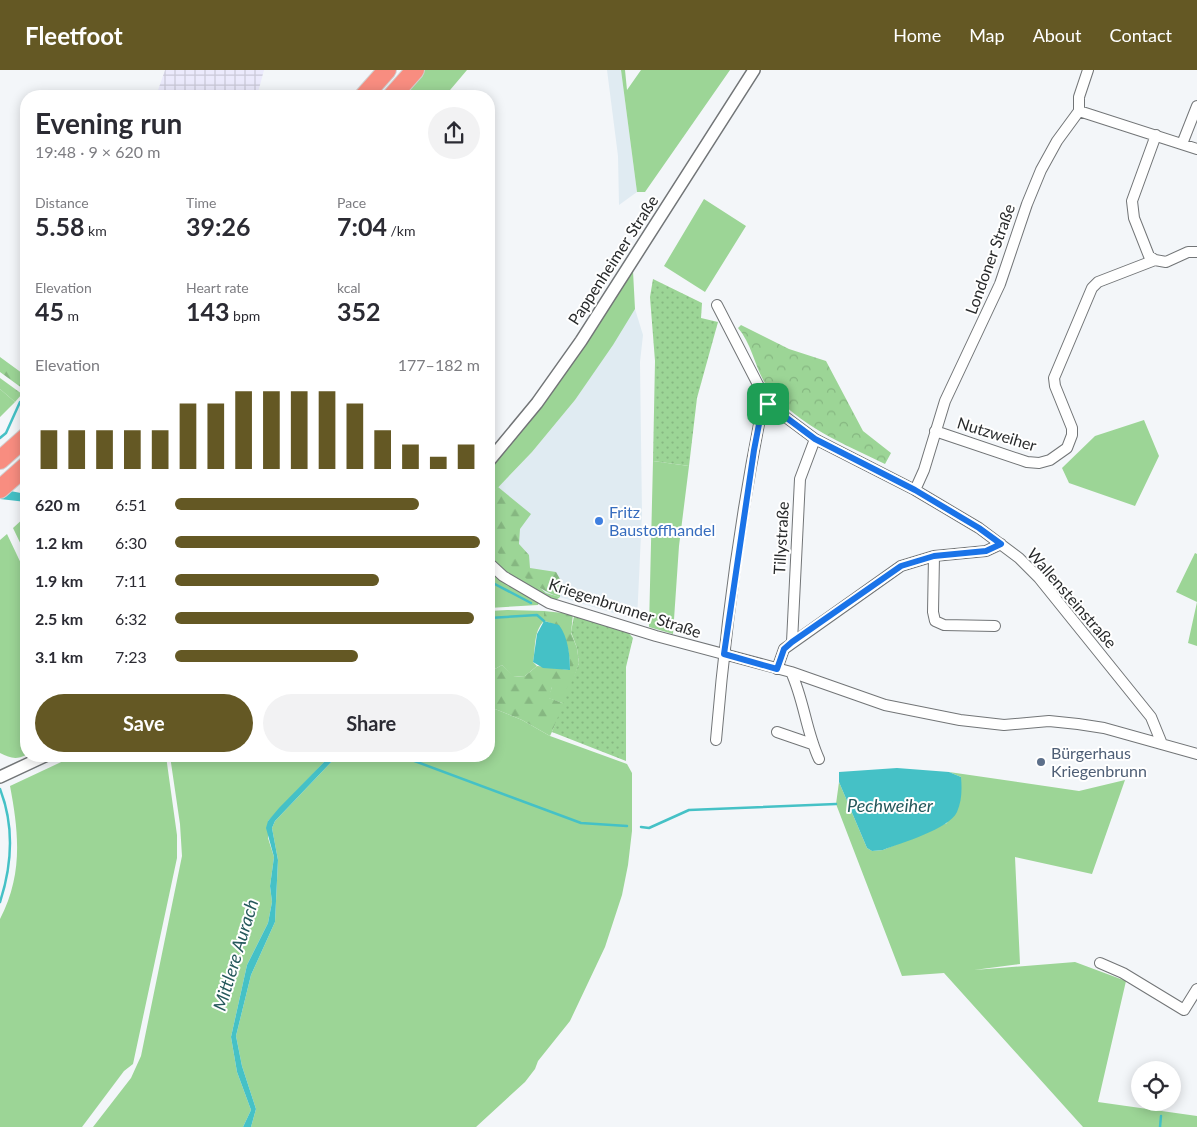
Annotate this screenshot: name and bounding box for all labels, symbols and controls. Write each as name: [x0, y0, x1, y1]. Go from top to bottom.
text: Fleetfoot: [25, 21, 123, 50]
text: Home: [893, 24, 941, 46]
text: Map: [969, 24, 1005, 46]
text: About: [1033, 24, 1082, 46]
text: Contact: [1110, 24, 1172, 46]
text: Evening run: [35, 106, 182, 140]
button: share: [428, 107, 480, 159]
text: 19:48 · 9 × 620 m: [35, 142, 160, 161]
street label: Pappenheimer Straße: [564, 191, 662, 328]
text: Distance: [35, 194, 89, 211]
text: Time: [186, 194, 217, 211]
text: Pace: [337, 194, 366, 211]
street label: Londoner Straße: [961, 201, 1018, 317]
text: 5.58: [35, 211, 84, 241]
text: 39:26: [186, 211, 250, 241]
text: 7:04: [337, 211, 387, 241]
text: km: [84, 222, 107, 239]
text: /km: [387, 222, 416, 239]
text: Elevation: [35, 279, 92, 296]
text: Heart rate: [186, 279, 249, 296]
text: kcal: [337, 279, 361, 296]
text: 45: [35, 296, 64, 326]
text: 143: [186, 296, 230, 326]
text: 352: [337, 296, 381, 326]
text: m: [64, 307, 79, 324]
text: bpm: [230, 307, 260, 324]
text: Elevation: [35, 355, 100, 374]
text: 177–182 m: [398, 355, 480, 374]
pin: [747, 383, 789, 425]
icon: arrive: [754, 390, 782, 418]
street label: Nutzweiher: [955, 412, 1039, 455]
text: 620 m: [35, 495, 80, 514]
text: 6:51: [115, 495, 147, 514]
street label: Tillystraße: [769, 501, 792, 575]
place label: Fritz Baustoffhandel: [609, 502, 715, 539]
marker: Fritz Baustoffhandel: [593, 515, 605, 527]
text: 1.2 km: [35, 533, 83, 552]
text: 6:30: [115, 533, 147, 552]
street label: Wallensteinstraße: [1024, 544, 1121, 652]
text: 1.9 km: [35, 571, 83, 590]
text: 7:11: [115, 571, 147, 590]
street label: Kriegenbrunner Straße: [546, 574, 704, 641]
text: 2.5 km: [35, 609, 83, 628]
text: 6:32: [115, 609, 147, 628]
text: 3.1 km: [35, 647, 83, 666]
text: 7:23: [115, 647, 147, 666]
button: Save: [35, 694, 253, 752]
button: Share: [263, 694, 480, 752]
place label: Bürgerhaus Kriegenbrunn: [1051, 743, 1147, 780]
marker: Bürgerhaus Kriegenbrunn: [1035, 756, 1047, 768]
water label: Pechweiher: [847, 794, 934, 816]
water label: Mittlere Aurach: [208, 896, 262, 1013]
map controls: [1131, 1061, 1181, 1111]
button: locate: [1131, 1061, 1181, 1111]

